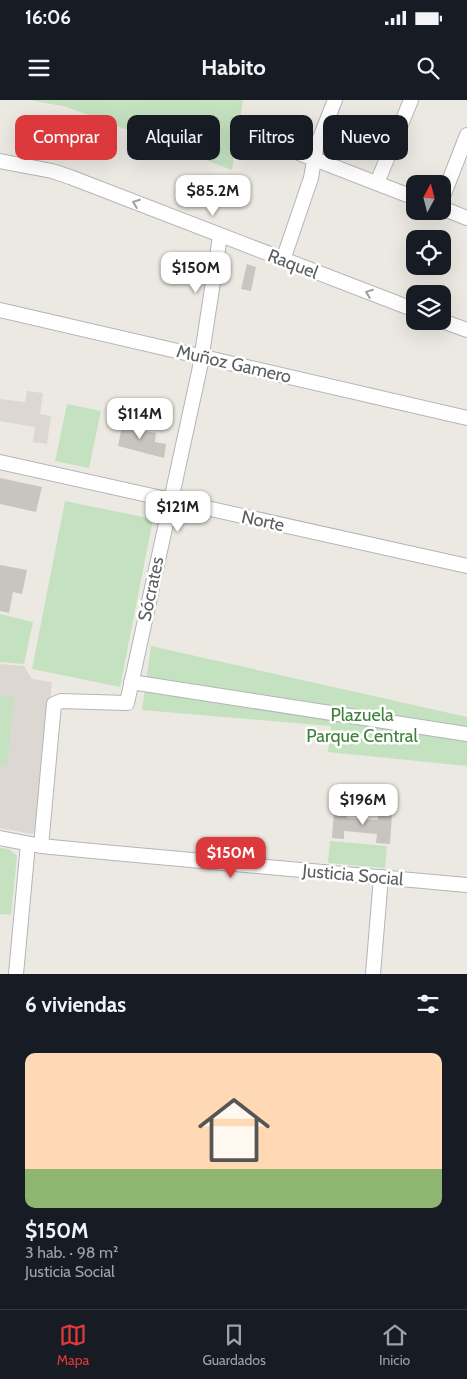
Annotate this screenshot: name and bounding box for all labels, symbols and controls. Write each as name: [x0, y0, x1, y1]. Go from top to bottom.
text: 16:06: [25, 6, 71, 29]
icon: menu: [25, 54, 53, 82]
text: Habito: [201, 54, 266, 81]
icon: search: [414, 54, 442, 82]
chip: Comprar: [15, 115, 117, 160]
chip: Alquilar: [127, 115, 220, 160]
chip: Filtros: [230, 115, 313, 160]
chip: Nuevo: [323, 115, 408, 160]
pin: $85.2M: [172, 174, 254, 217]
north arrow: [406, 175, 451, 220]
map controls: [406, 175, 451, 330]
text: $85.2M: [187, 181, 239, 200]
one-way arrow: [133, 199, 141, 209]
button: locate: [406, 230, 451, 275]
street label: Raquel: [265, 244, 322, 284]
pin: $150M: [161, 252, 231, 294]
text: $150M: [172, 258, 220, 277]
button: layers: [406, 285, 451, 330]
one-way arrow: [366, 289, 374, 299]
street label: Muñoz Gamero: [174, 340, 294, 388]
pin: $114M: [105, 398, 175, 440]
text: $114M: [118, 404, 162, 423]
pin: $121M: [143, 490, 213, 533]
text: $121M: [157, 497, 199, 516]
street label: Norte: [240, 506, 286, 536]
street label: Sócrates: [133, 555, 169, 623]
park label: Plazuela Parque Central: [306, 704, 418, 747]
pin: $196M: [328, 784, 398, 826]
text: $196M: [340, 790, 386, 809]
pin: $150M: [196, 836, 266, 879]
text: $150M: [207, 843, 255, 862]
street label: Justicia Social: [301, 860, 405, 890]
icon: filters: [414, 990, 442, 1018]
text: 6 viviendas: [25, 992, 126, 1017]
icon: home: [189, 1085, 279, 1175]
text: $150M: [25, 1218, 89, 1243]
text: 3 hab. · 98 m²: [25, 1243, 118, 1262]
text: Justicia Social: [25, 1262, 115, 1281]
tab: Mapa: [57, 1321, 89, 1369]
tab: Guardados: [202, 1321, 266, 1369]
tab: Inicio: [379, 1321, 410, 1369]

